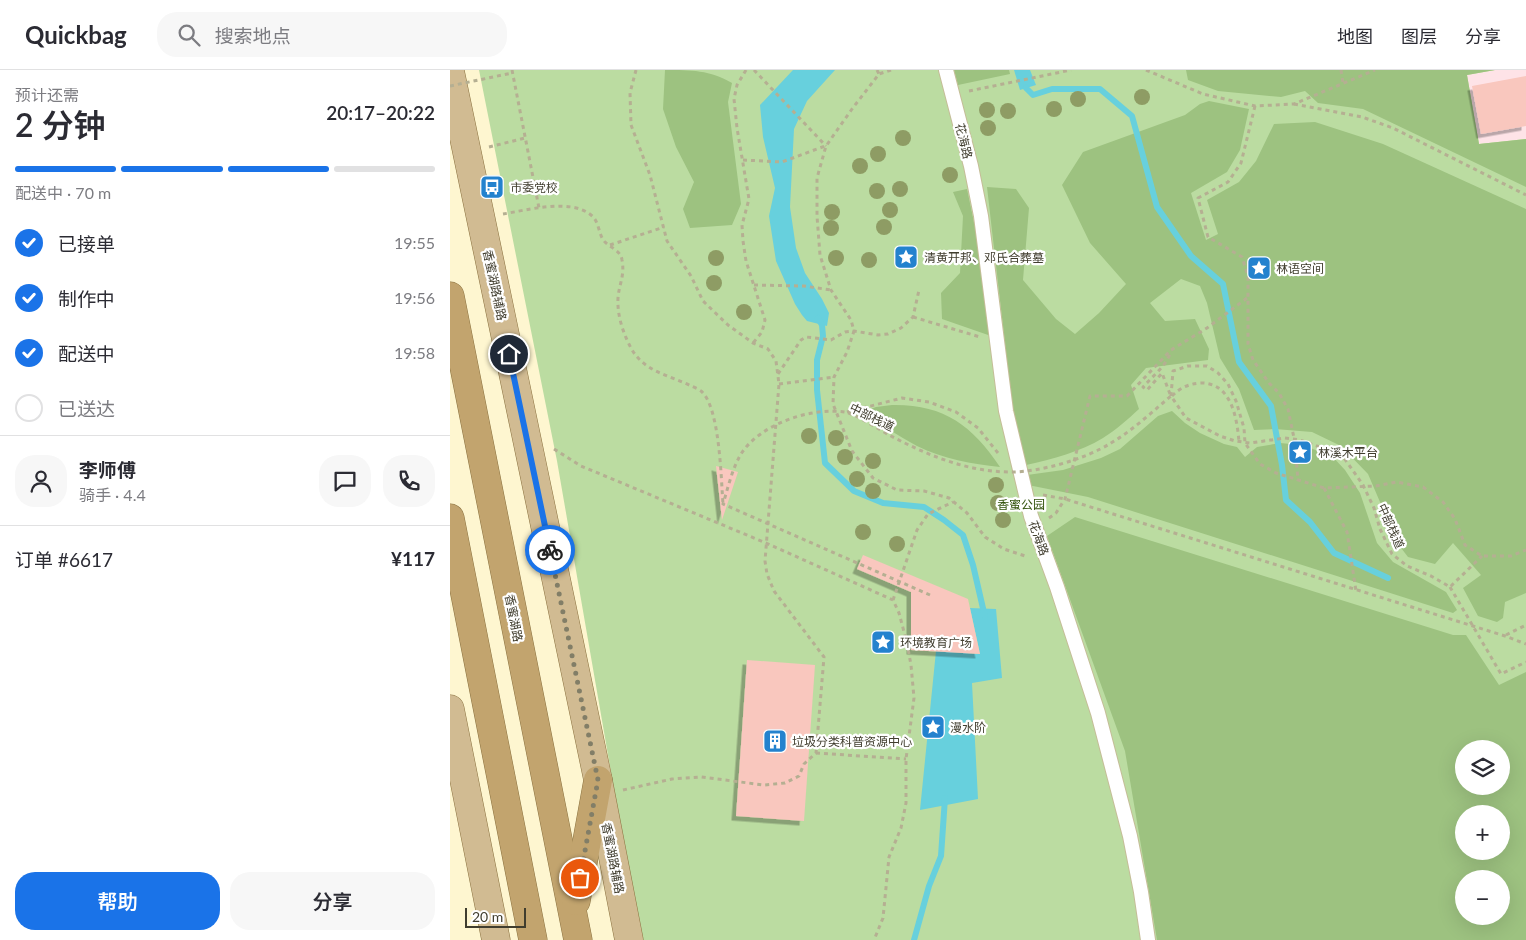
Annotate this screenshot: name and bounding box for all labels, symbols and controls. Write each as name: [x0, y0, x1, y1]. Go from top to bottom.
search box: [157, 12, 507, 57]
text: Quickbag: [25, 20, 127, 49]
icon: search: [175, 21, 203, 49]
text: 搜索地点: [215, 24, 291, 47]
text: 地图: [1337, 25, 1373, 47]
text: 图层: [1401, 25, 1437, 47]
text: 分享: [1465, 25, 1501, 47]
text: 预计还需: [15, 85, 79, 104]
text: 20:17–20:22: [326, 101, 435, 124]
text: 2 分钟: [15, 105, 106, 144]
street label: 花海路: [952, 122, 976, 160]
bus stop icon: 市委党校: [479, 174, 505, 200]
place label: 市委党校: [510, 180, 558, 195]
text: 配送中 · 70 m: [15, 183, 111, 202]
icon: check: [15, 229, 43, 257]
text: 已接单: [58, 232, 115, 255]
text: 19:55: [394, 233, 435, 252]
place icon: 清黄开邦、邓氏合葬墓: [893, 244, 919, 270]
street label: 香蜜湖路辅路: [480, 248, 510, 322]
place label: 清黄开邦、邓氏合葬墓: [924, 250, 1044, 265]
place icon: 林语空间: [1246, 255, 1272, 281]
place label: 林语空间: [1276, 261, 1324, 276]
icon: check: [15, 284, 43, 312]
text: 制作中: [58, 287, 115, 310]
text: 19:56: [394, 288, 435, 307]
pin: [488, 333, 530, 375]
icon: check: [15, 339, 43, 367]
icon: home: [495, 340, 523, 368]
text: 配送中: [58, 342, 115, 365]
text: 19:58: [394, 343, 435, 362]
text: 已送达: [58, 397, 115, 420]
street label: 中部栈道: [847, 400, 897, 434]
place icon: 林溪木平台: [1287, 439, 1313, 465]
place label: 林溪木平台: [1318, 445, 1378, 460]
button: person: [15, 455, 67, 507]
button: chat: [319, 455, 371, 507]
button: phone: [383, 455, 435, 507]
text: 李师傅: [79, 458, 136, 481]
text: 骑手 · 4.4: [79, 485, 146, 504]
park label: 香蜜公园: [997, 497, 1045, 512]
street label: 中部栈道: [1374, 501, 1408, 551]
street label: 花海路: [1026, 519, 1052, 557]
courier: [525, 525, 575, 575]
icon: bike: [536, 536, 564, 564]
text: ¥117: [391, 547, 435, 570]
text: 订单 #6617: [15, 548, 113, 571]
street label: 香蜜湖路: [502, 593, 526, 643]
place icon: 环境教育广场: [870, 629, 896, 655]
place label: 环境教育广场: [900, 635, 972, 650]
place icon: 漫水阶: [920, 714, 946, 740]
place label: 漫水阶: [950, 720, 986, 735]
building icon: 垃圾分类科普资源中心: [762, 728, 788, 754]
place label: 垃圾分类科普资源中心: [792, 734, 912, 749]
map controls: [1455, 740, 1510, 925]
button: layers: [1455, 740, 1510, 795]
button: +: [1455, 805, 1510, 860]
street label: 香蜜湖路辅路: [599, 821, 627, 895]
pin: [559, 857, 601, 899]
icon: bag: [566, 864, 594, 892]
button: −: [1455, 870, 1510, 925]
button: 帮助: [15, 872, 220, 930]
button: 分享: [230, 872, 435, 930]
scale bar: [465, 905, 526, 928]
text: 20 m: [472, 908, 503, 925]

